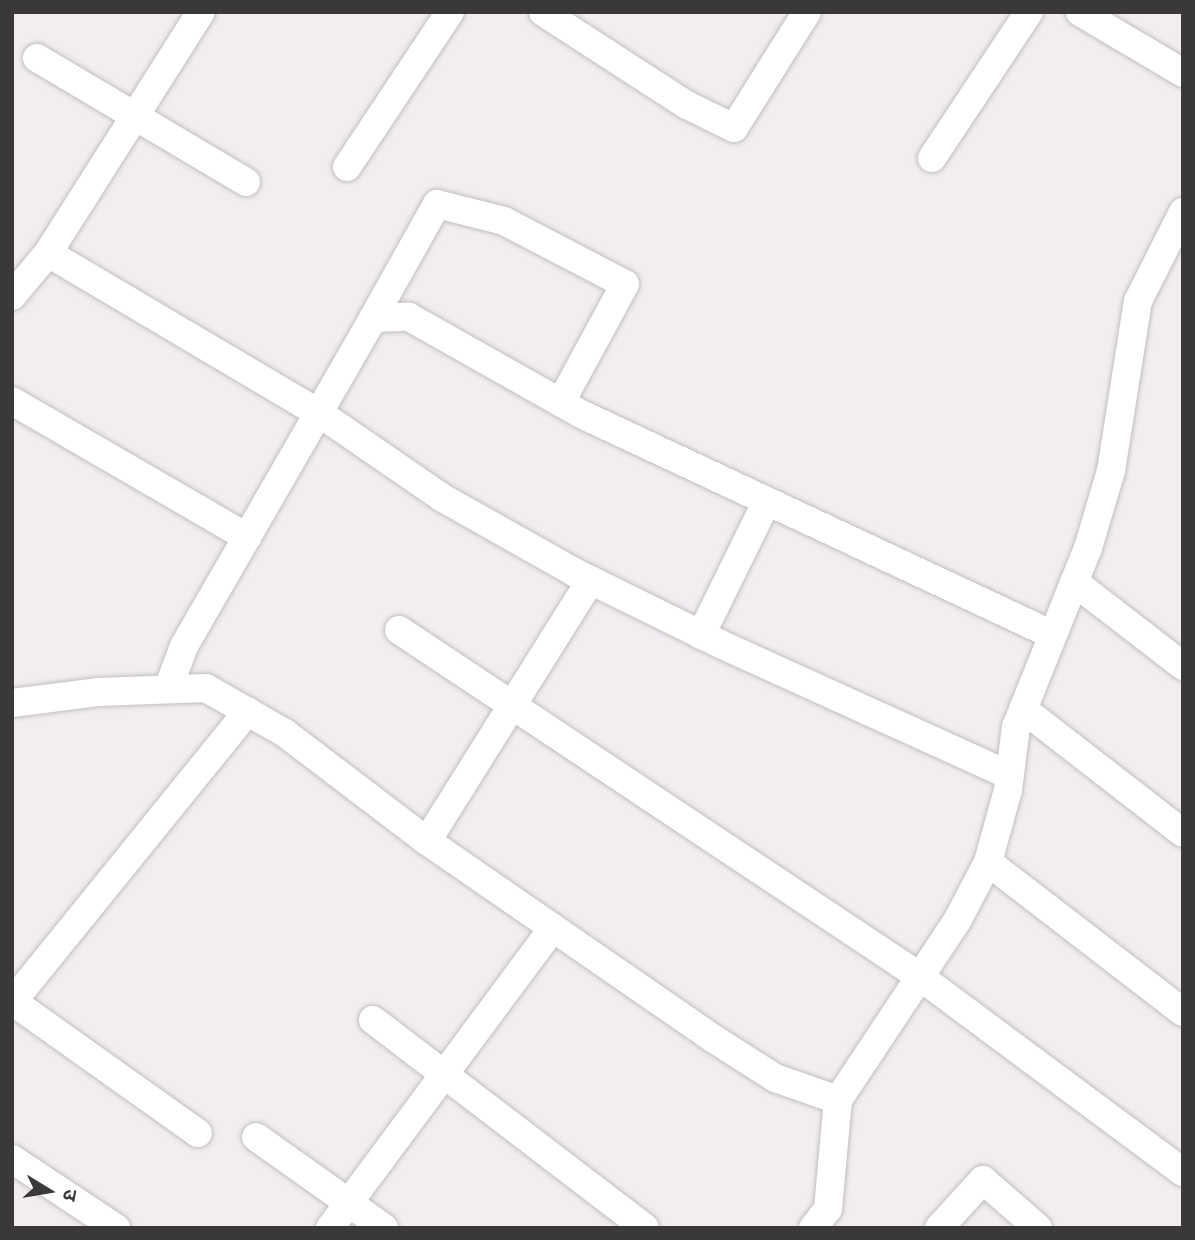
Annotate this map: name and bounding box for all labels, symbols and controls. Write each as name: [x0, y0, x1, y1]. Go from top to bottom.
north arrow: [14, 1156, 84, 1226]
text: उ: [58, 1187, 82, 1203]

